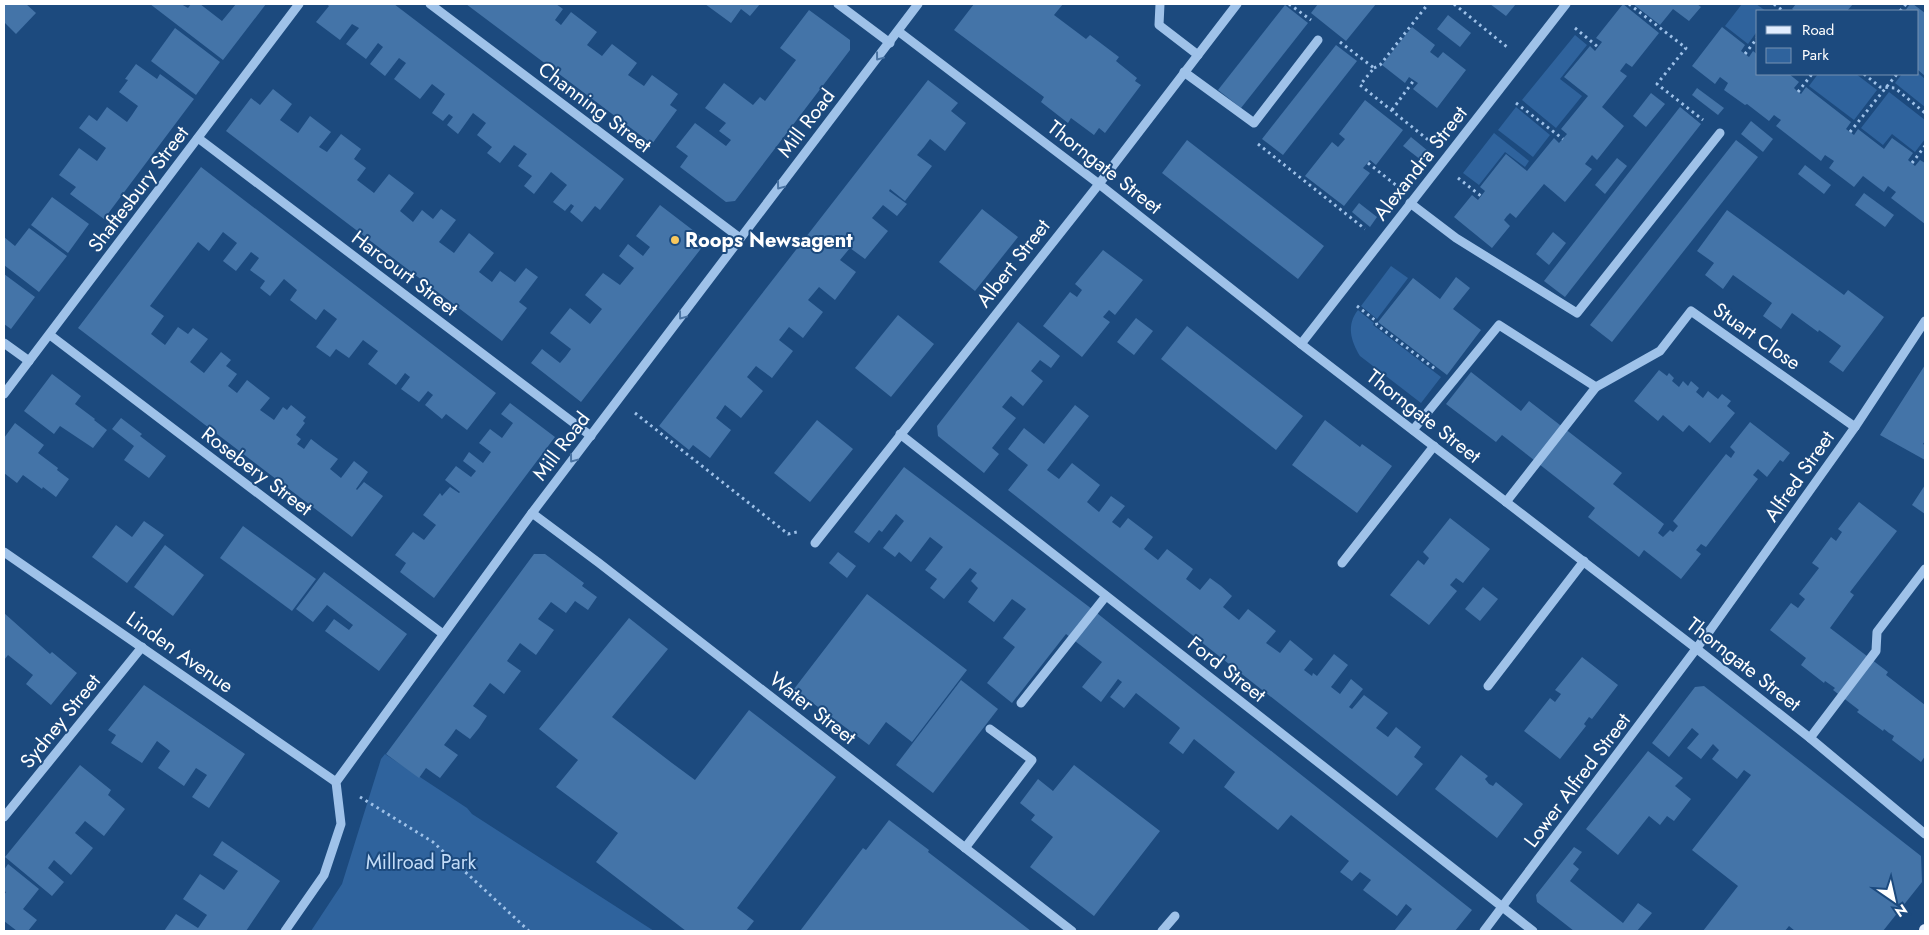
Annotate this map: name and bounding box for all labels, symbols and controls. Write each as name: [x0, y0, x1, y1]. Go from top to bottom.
legend: [1756, 10, 1919, 75]
text: Road: [1802, 19, 1834, 41]
text: Park: [1802, 44, 1829, 66]
one-way arrow: [876, 51, 884, 60]
street label: Channing Street: [532, 55, 658, 160]
street label: Mill Road: [771, 83, 842, 164]
street label: Alexandra Street: [1367, 100, 1474, 227]
street label: Thorngate Street: [1041, 114, 1168, 221]
street label: Shaftesbury Street: [81, 120, 196, 259]
one-way arrow: [777, 180, 786, 190]
street label: Albert Street: [970, 213, 1057, 314]
street label: Harcourt Street: [345, 224, 464, 323]
place label: Roops Newsagent: [685, 226, 853, 255]
marker: Roops Newsagent: [669, 234, 681, 246]
street label: Stuart Close: [1707, 296, 1806, 377]
one-way arrow: [680, 310, 688, 319]
street label: Thorngate Street: [1360, 363, 1487, 470]
street label: Mill Road: [526, 406, 597, 487]
street label: Rosebery Street: [195, 420, 318, 523]
street label: Alfred Street: [1757, 425, 1842, 528]
one-way arrow: [571, 453, 579, 462]
street label: Linden Avenue: [120, 605, 239, 700]
street label: Thorngate Street: [1680, 611, 1807, 718]
street label: Ford Street: [1181, 630, 1272, 709]
street label: Water Street: [763, 665, 862, 752]
street label: Sydney Street: [13, 668, 108, 775]
street label: Lower Alfred Street: [1517, 707, 1638, 854]
park label: Millroad Park: [366, 848, 477, 877]
north arrow: [1869, 875, 1919, 925]
text: N: [1891, 899, 1911, 922]

